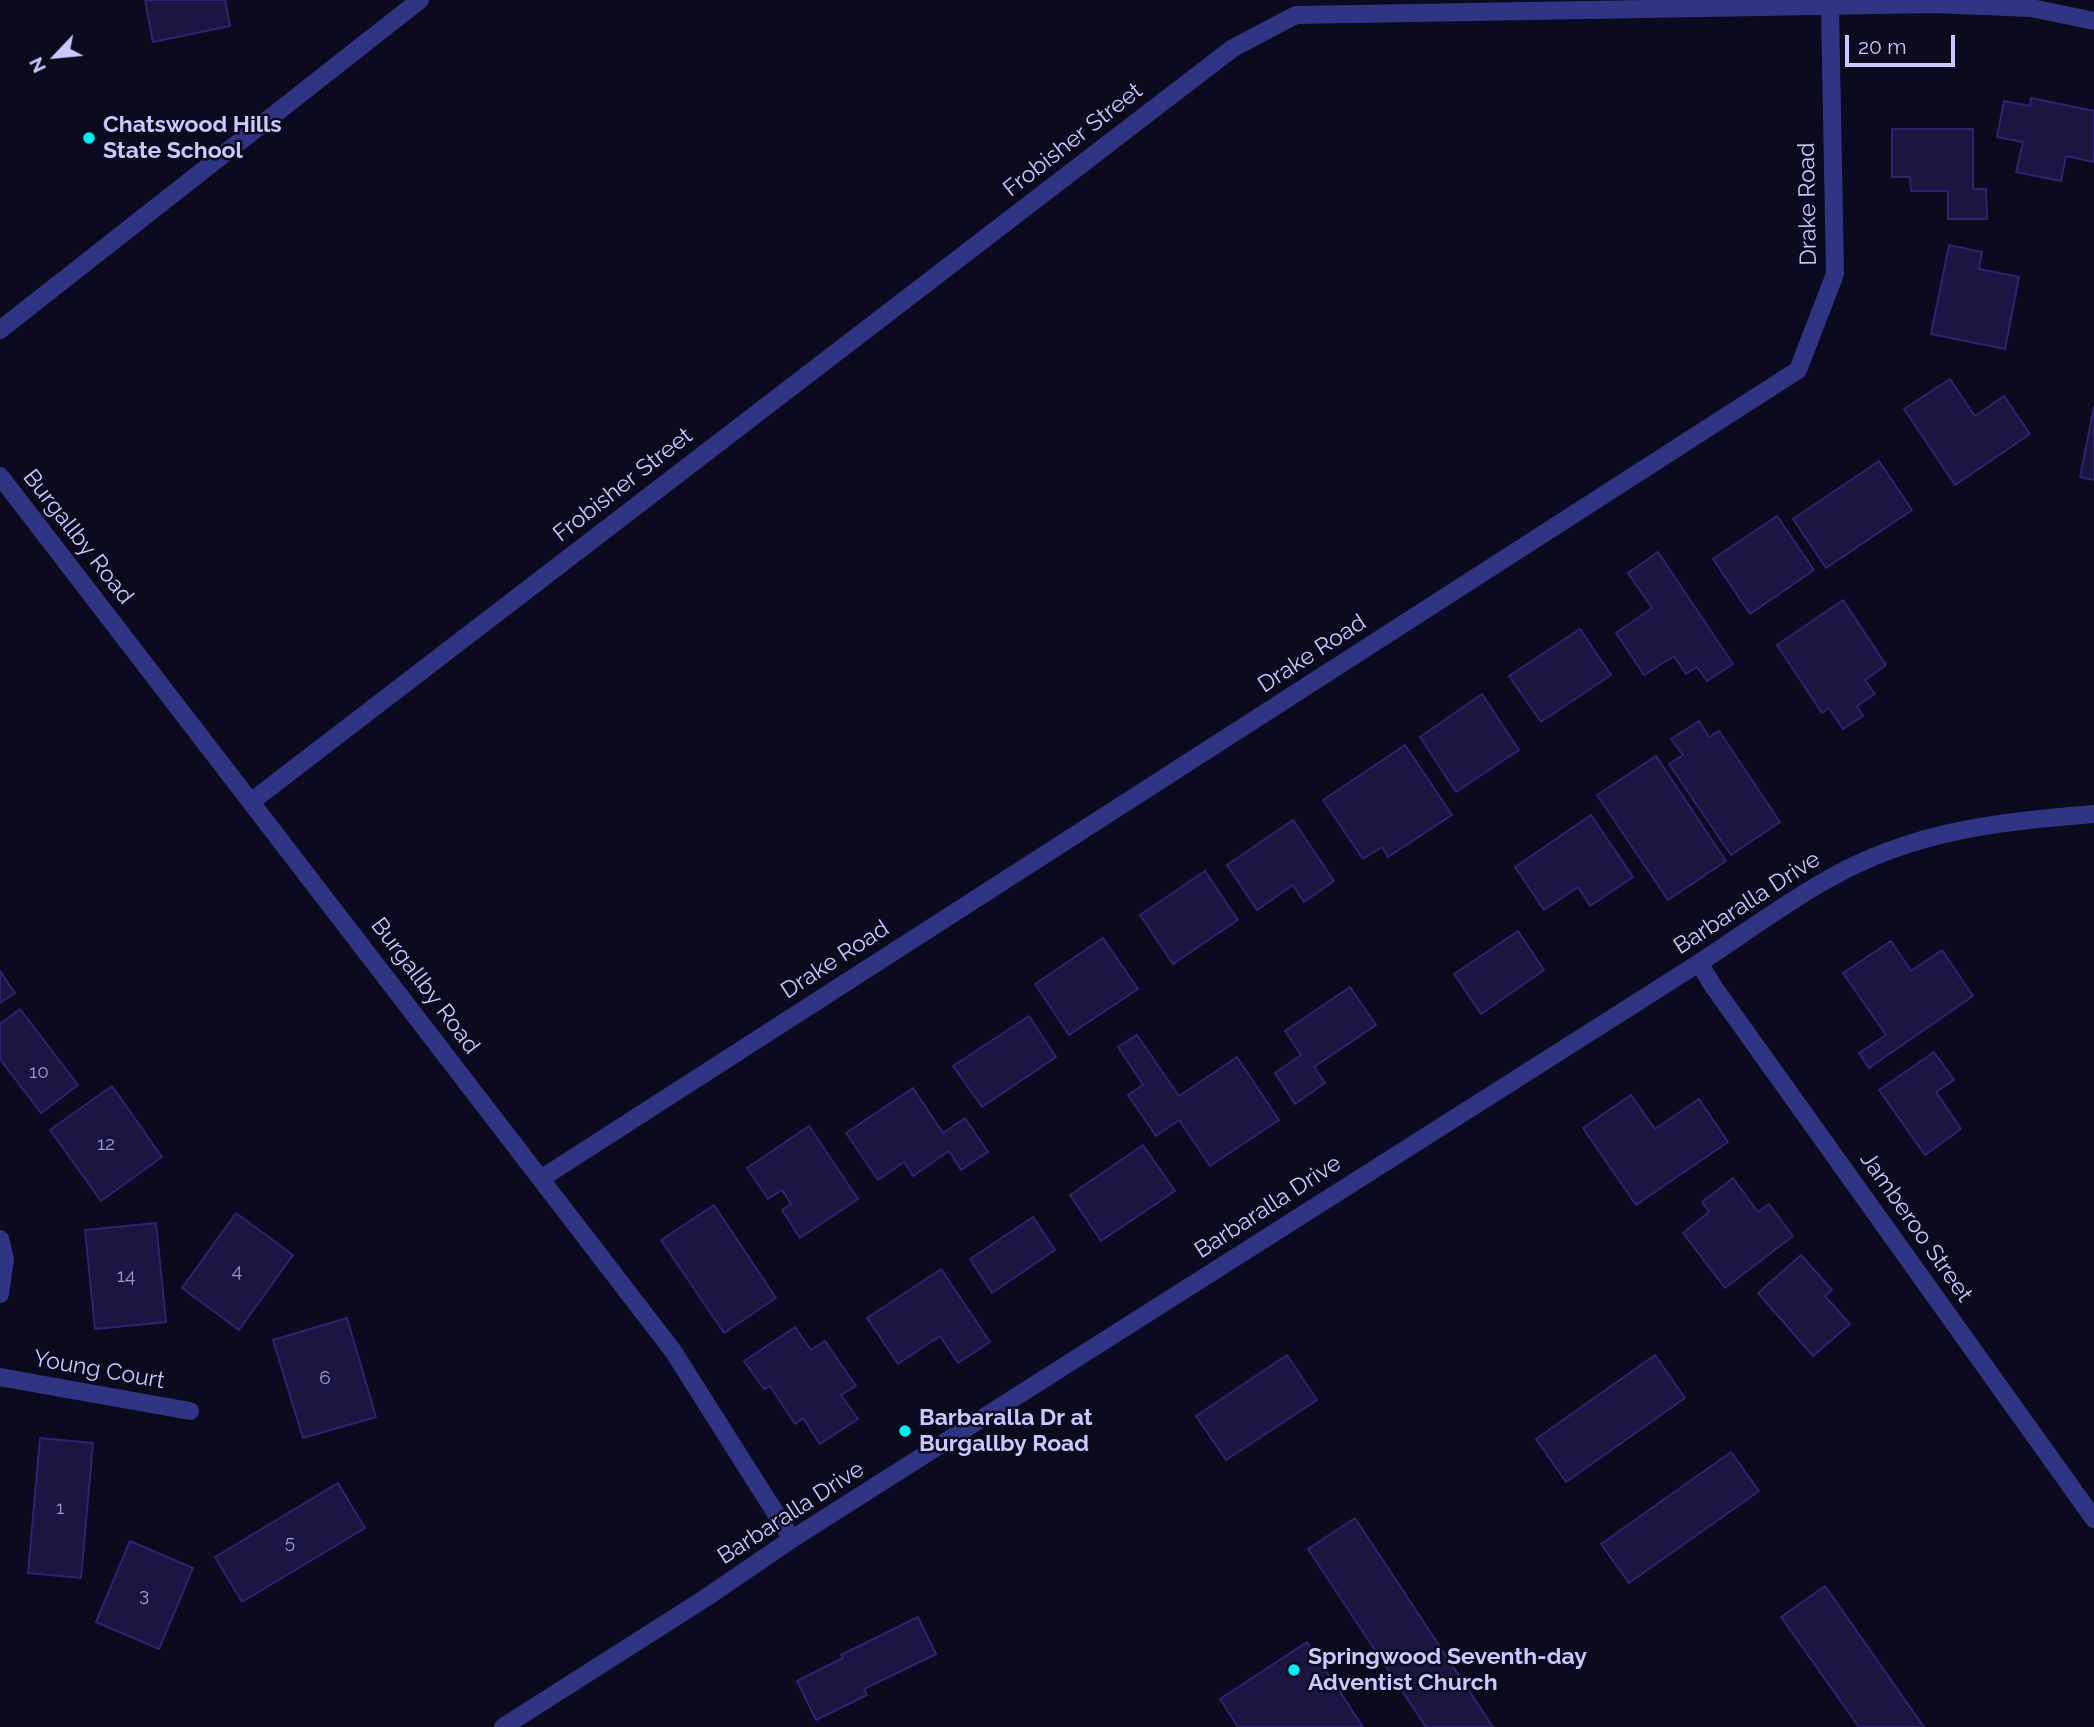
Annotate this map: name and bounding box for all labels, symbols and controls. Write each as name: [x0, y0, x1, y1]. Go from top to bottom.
north arrow: [21, 21, 91, 91]
scale bar: [1849, 21, 1959, 65]
text: 20 m: [1858, 34, 1906, 59]
text: N: [24, 54, 50, 77]
street label: Frobisher Street: [998, 77, 1148, 203]
place label: Chatswood Hills State School: [103, 111, 282, 165]
marker: Chatswood Hills State School: [81, 130, 97, 146]
street label: Drake Road: [1793, 142, 1823, 266]
street label: Frobisher Street: [548, 422, 698, 548]
street label: Burgallby Road: [17, 464, 139, 610]
street label: Drake Road: [1253, 609, 1371, 699]
street label: Barbaralla Drive: [1669, 845, 1825, 961]
street label: Burgallby Road: [365, 912, 485, 1060]
street label: Drake Road: [776, 915, 894, 1005]
house number: 10: [29, 1061, 49, 1083]
house number: 12: [97, 1133, 115, 1155]
street label: Jamberoo Street: [1854, 1147, 1978, 1307]
street label: Barbaralla Drive: [1190, 1149, 1346, 1265]
house number: 4: [232, 1260, 242, 1282]
house number: 14: [117, 1265, 135, 1287]
street label: Young Court: [31, 1345, 167, 1395]
house number: 6: [319, 1367, 331, 1389]
place label: Barbaralla Dr at Burgallby Road: [919, 1404, 1093, 1458]
marker: Barbaralla Dr at Burgallby Road: [897, 1423, 913, 1439]
street label: Barbaralla Drive: [713, 1455, 869, 1571]
house number: 1: [56, 1497, 64, 1519]
house number: 5: [285, 1531, 295, 1553]
house number: 3: [139, 1584, 149, 1606]
place label: Springwood Seventh-day Adventist Church: [1308, 1643, 1587, 1697]
marker: Springwood Seventh-day Adventist Church: [1286, 1662, 1302, 1678]

